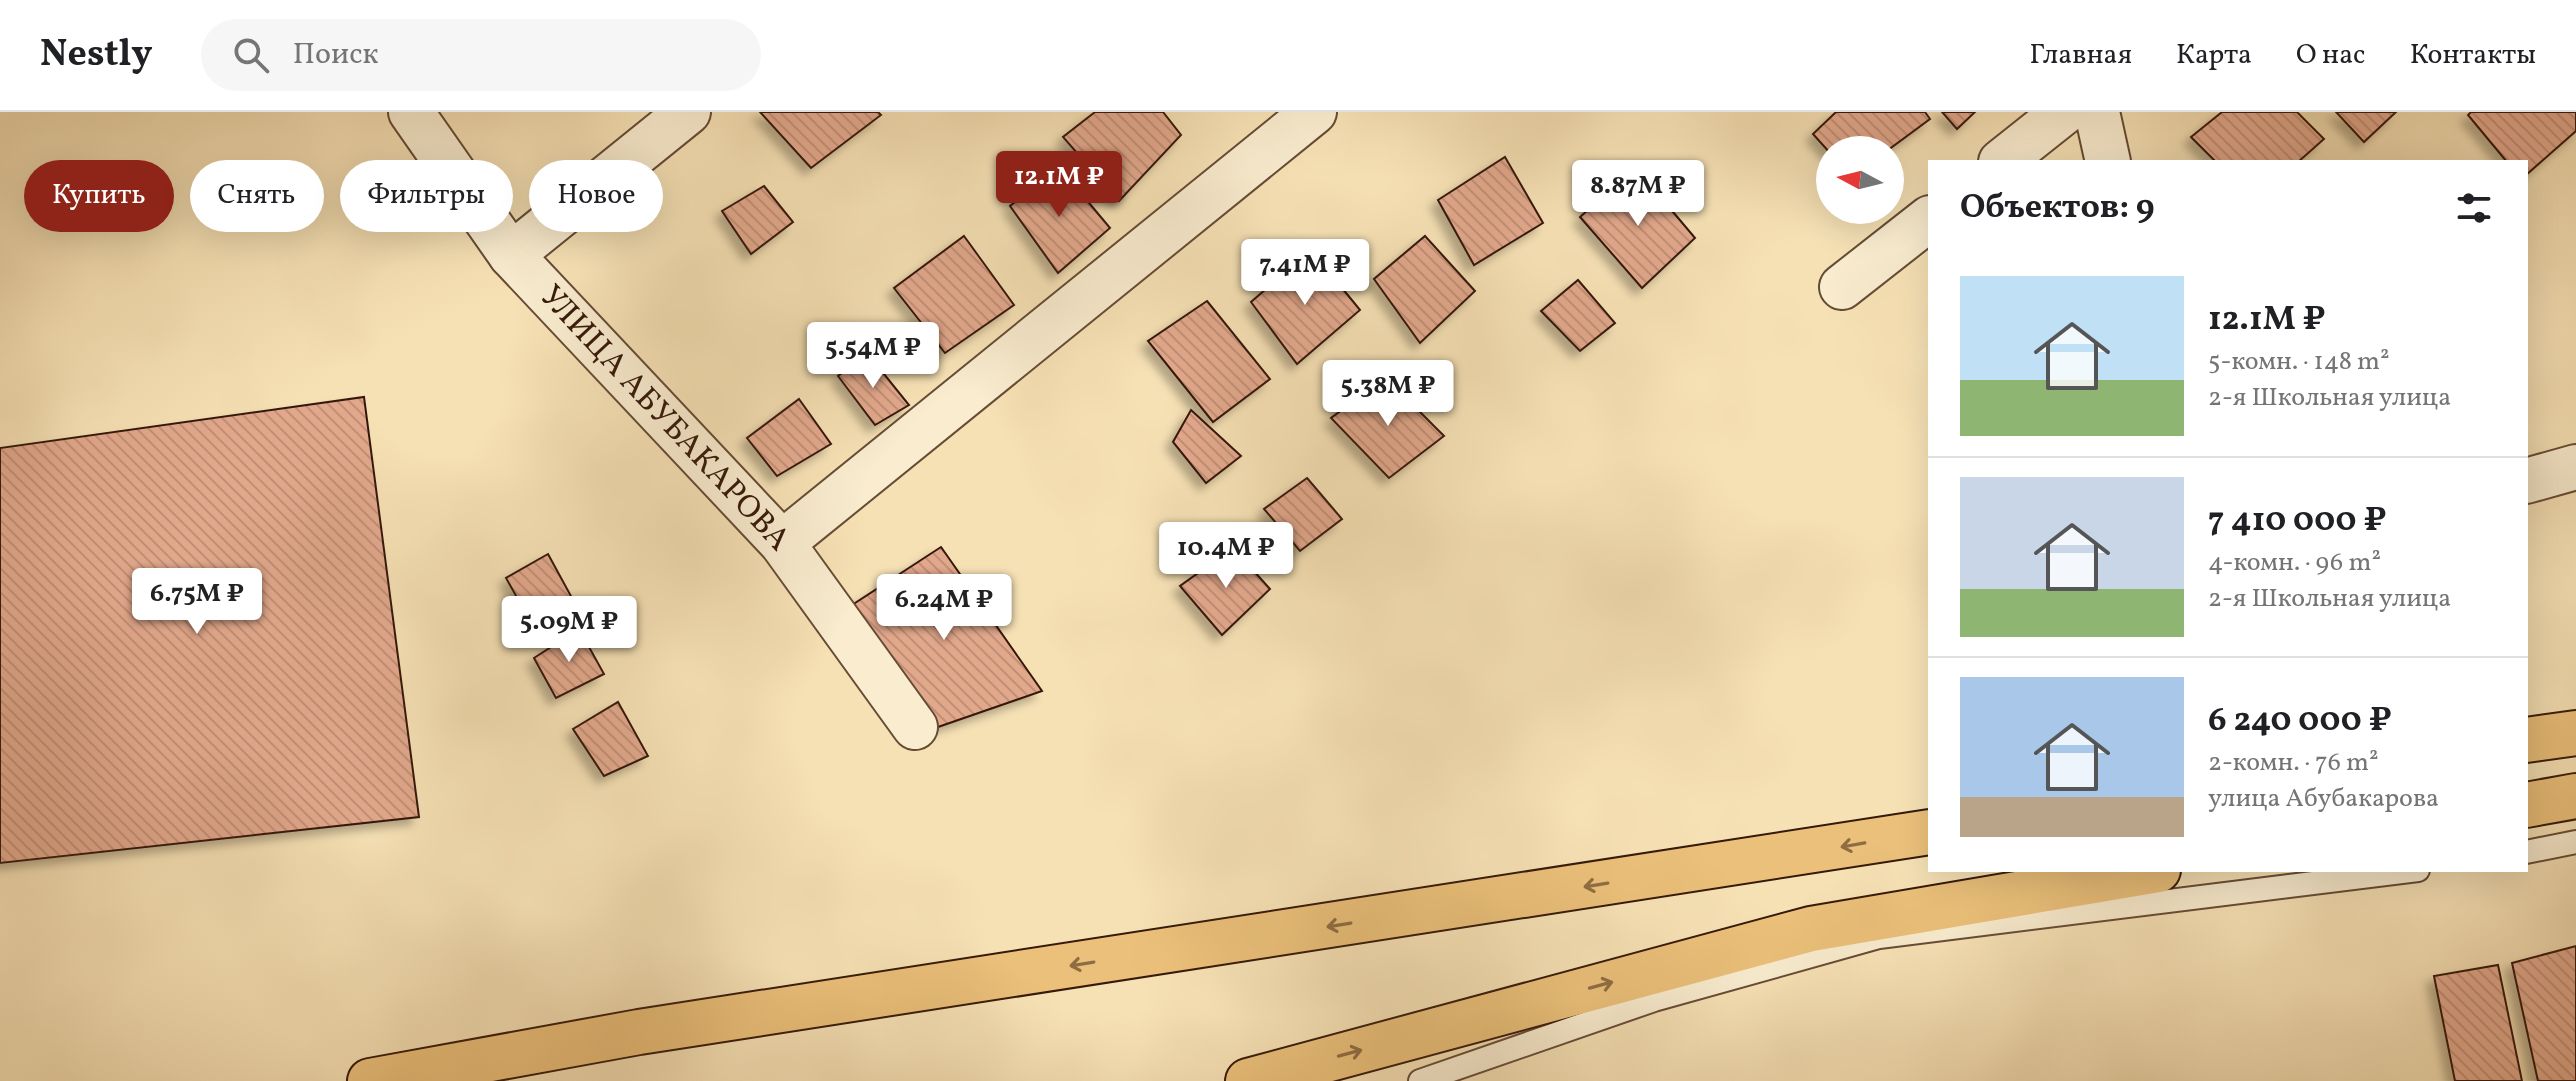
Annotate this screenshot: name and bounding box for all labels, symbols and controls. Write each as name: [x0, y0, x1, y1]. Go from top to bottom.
search box: [201, 19, 761, 91]
text: Nestly: [40, 29, 153, 82]
icon: search: [229, 33, 273, 77]
text: Поиск: [293, 34, 379, 76]
text: Главная: [2030, 36, 2132, 75]
text: Карта: [2176, 36, 2252, 75]
text: О нас: [2296, 36, 2366, 75]
text: Контакты: [2410, 36, 2536, 75]
north arrow: [1816, 136, 1904, 224]
map controls: [1816, 136, 1904, 224]
pin: 12.1M ₽: [985, 151, 1133, 219]
text: 12.1M ₽: [1014, 159, 1104, 195]
chip: Купить: [24, 160, 174, 232]
chip: Снять: [190, 160, 324, 232]
chip: Фильтры: [340, 160, 513, 232]
chip: Новое: [529, 160, 663, 232]
pin: 8.87M ₽: [1564, 160, 1712, 228]
text: 8.87M ₽: [1590, 168, 1686, 204]
text: Объектов: 9: [1960, 185, 2155, 232]
icon: filters: [2452, 186, 2496, 230]
pin: 7.41M ₽: [1231, 239, 1379, 307]
text: 7.41M ₽: [1259, 247, 1351, 283]
street label: УЛИЦА АБУБАКАРОВА: [529, 276, 799, 562]
text: 12.1M ₽: [2208, 297, 2326, 344]
icon: home: [2024, 308, 2120, 404]
pin: 5.54M ₽: [799, 322, 947, 390]
text: 5.54M ₽: [825, 330, 921, 366]
text: 5-комн. · 148 m²: [2208, 344, 2390, 380]
pin: 5.38M ₽: [1314, 360, 1462, 428]
text: 5.38M ₽: [1341, 368, 1435, 404]
text: 2-я Школьная улица: [2208, 380, 2451, 416]
text: 7 410 000 ₽: [2208, 498, 2387, 545]
icon: home: [2024, 509, 2120, 605]
pin: 10.4M ₽: [1152, 522, 1300, 590]
text: 10.4M ₽: [1177, 530, 1275, 566]
text: 4-комн. · 96 m²: [2208, 545, 2381, 581]
pin: 6.75M ₽: [123, 568, 271, 636]
pin: 6.24M ₽: [870, 574, 1018, 642]
text: 6.75M ₽: [150, 576, 244, 612]
text: 2-я Школьная улица: [2208, 581, 2451, 617]
text: 6.24M ₽: [895, 582, 993, 618]
pin: 5.09M ₽: [495, 596, 643, 664]
text: 5.09M ₽: [520, 604, 618, 640]
text: 6 240 000 ₽: [2208, 698, 2392, 745]
icon: home: [2024, 709, 2120, 805]
text: 2-комн. · 76 m²: [2208, 745, 2379, 781]
text: улица Абубакарова: [2208, 781, 2439, 817]
one-way arrow: [1841, 838, 1866, 853]
one-way arrow: [1584, 878, 1609, 893]
one-way arrow: [1327, 918, 1352, 933]
one-way arrow: [1070, 957, 1095, 972]
one-way arrow: [1588, 977, 1614, 992]
one-way arrow: [1337, 1045, 1363, 1060]

